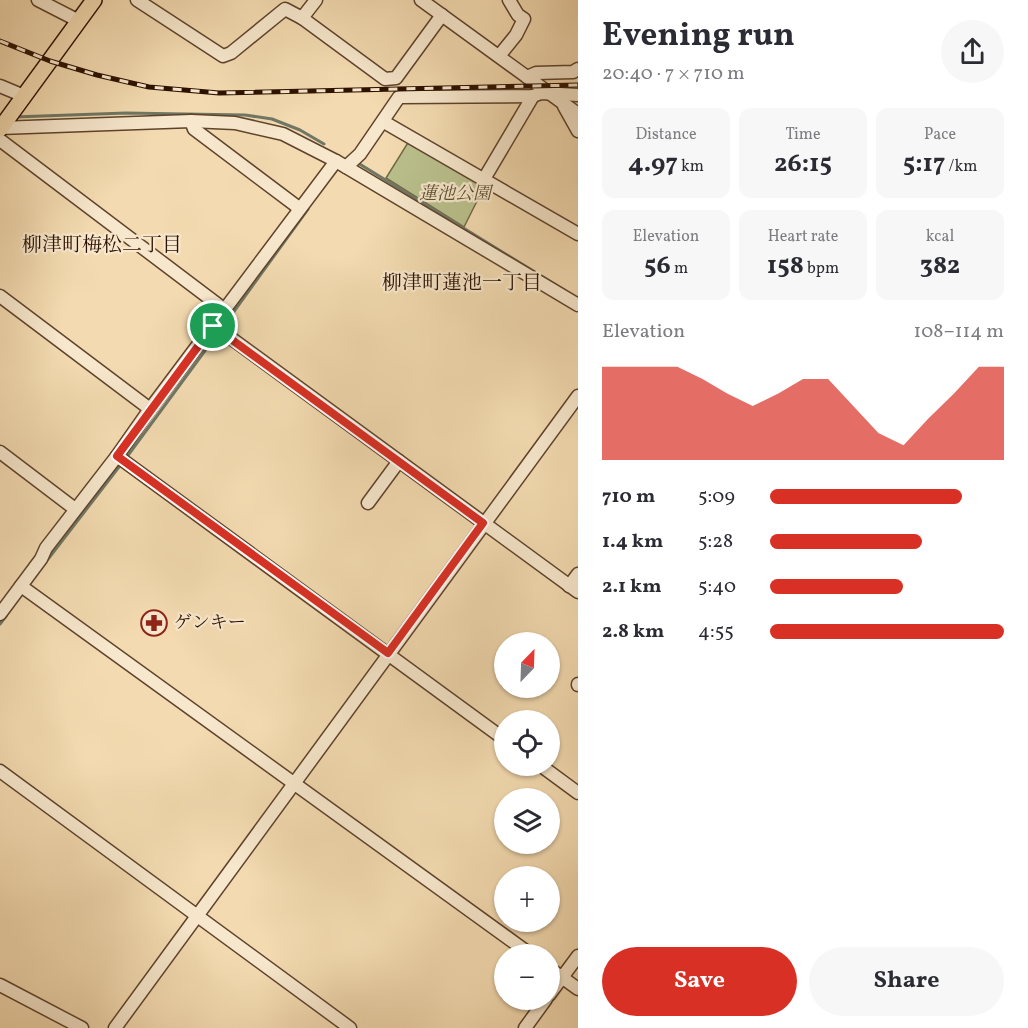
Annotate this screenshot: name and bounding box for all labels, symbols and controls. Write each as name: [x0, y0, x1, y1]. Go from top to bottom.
text: Evening run: [602, 14, 795, 60]
button: share: [941, 20, 1004, 83]
text: 20:40 · 7 × 710 m: [602, 60, 745, 88]
text: Distance: [635, 124, 697, 146]
text: Time: [785, 124, 821, 146]
text: Pace: [924, 124, 956, 146]
text: 4.97: [628, 146, 678, 182]
text: 26:15: [774, 146, 832, 182]
text: 5:17: [903, 146, 945, 182]
text: km: [678, 156, 704, 178]
text: /km: [945, 156, 977, 178]
park label: 蓮池公園: [419, 182, 494, 207]
text: Elevation: [633, 226, 699, 248]
text: Heart rate: [768, 226, 838, 248]
text: kcal: [926, 226, 954, 248]
district label: 柳津町梅松二丁目: [22, 232, 182, 260]
text: 56: [644, 248, 671, 284]
text: 158: [767, 248, 804, 284]
text: 382: [920, 248, 960, 284]
text: m: [671, 258, 688, 280]
text: bpm: [804, 258, 839, 280]
district label: 柳津町蓮池一丁目: [382, 270, 542, 298]
pin: [187, 300, 238, 351]
icon: arrive: [196, 309, 229, 342]
text: Elevation: [602, 318, 685, 346]
text: 108–114 m: [914, 318, 1004, 346]
text: 710 m: [602, 483, 655, 511]
text: 5:09: [698, 483, 735, 511]
text: 1.4 km: [602, 528, 663, 556]
text: 5:28: [698, 528, 733, 556]
text: 2.1 km: [602, 573, 662, 601]
text: 5:40: [698, 573, 736, 601]
pharmacy icon: ゲンキー: [139, 608, 169, 638]
place label: ゲンキー: [174, 611, 246, 636]
text: 2.8 km: [602, 618, 664, 646]
text: 4:55: [698, 618, 734, 646]
north arrow: [494, 632, 560, 698]
map controls: [494, 632, 560, 1010]
button: locate: [494, 710, 560, 776]
button: layers: [494, 788, 560, 854]
button: +: [494, 866, 560, 932]
button: −: [494, 944, 560, 1010]
button: Save: [602, 947, 797, 1016]
button: Share: [809, 947, 1004, 1016]

